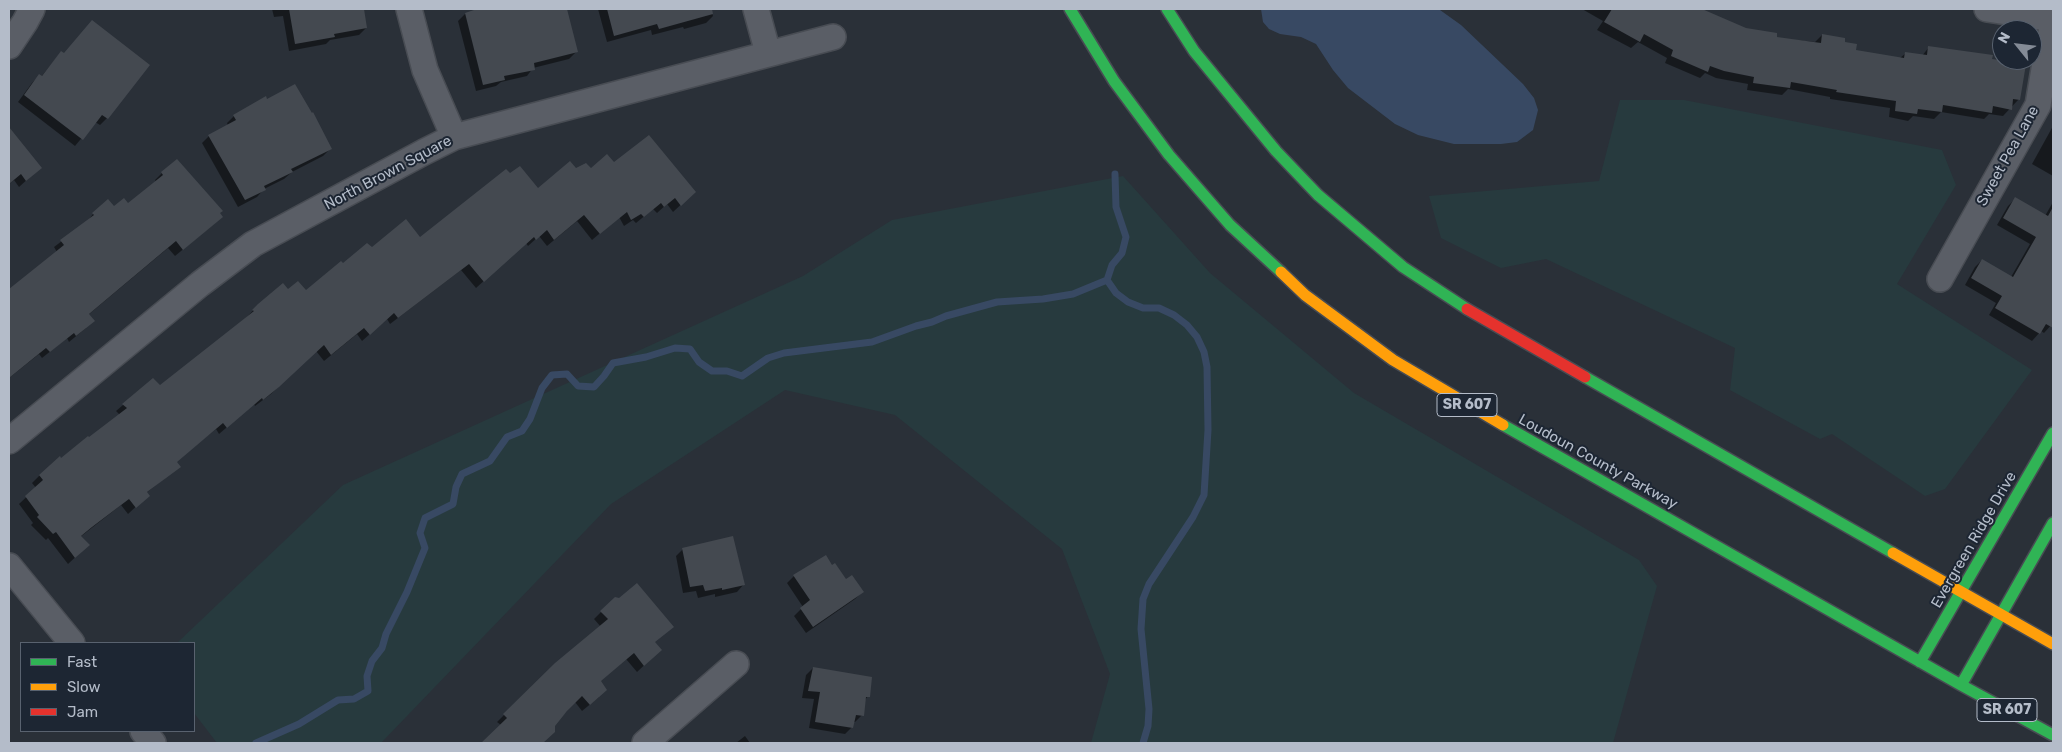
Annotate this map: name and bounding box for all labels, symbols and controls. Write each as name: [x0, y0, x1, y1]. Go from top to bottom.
north arrow: [1992, 20, 2042, 70]
text: N: [1994, 29, 2014, 47]
street label: Sweet Pea Lane: [1973, 103, 2043, 209]
street label: North Brown Square: [321, 132, 455, 214]
road number: SR 607: [1437, 394, 1497, 416]
street label: Loudoun County Parkway: [1515, 411, 1681, 513]
street label: Evergreen Ridge Drive: [1928, 469, 2020, 611]
legend: [20, 642, 195, 732]
text: Fast: [67, 653, 97, 671]
text: Slow: [67, 678, 100, 696]
road number: SR 607: [1977, 698, 2037, 722]
text: Jam: [67, 703, 98, 721]

